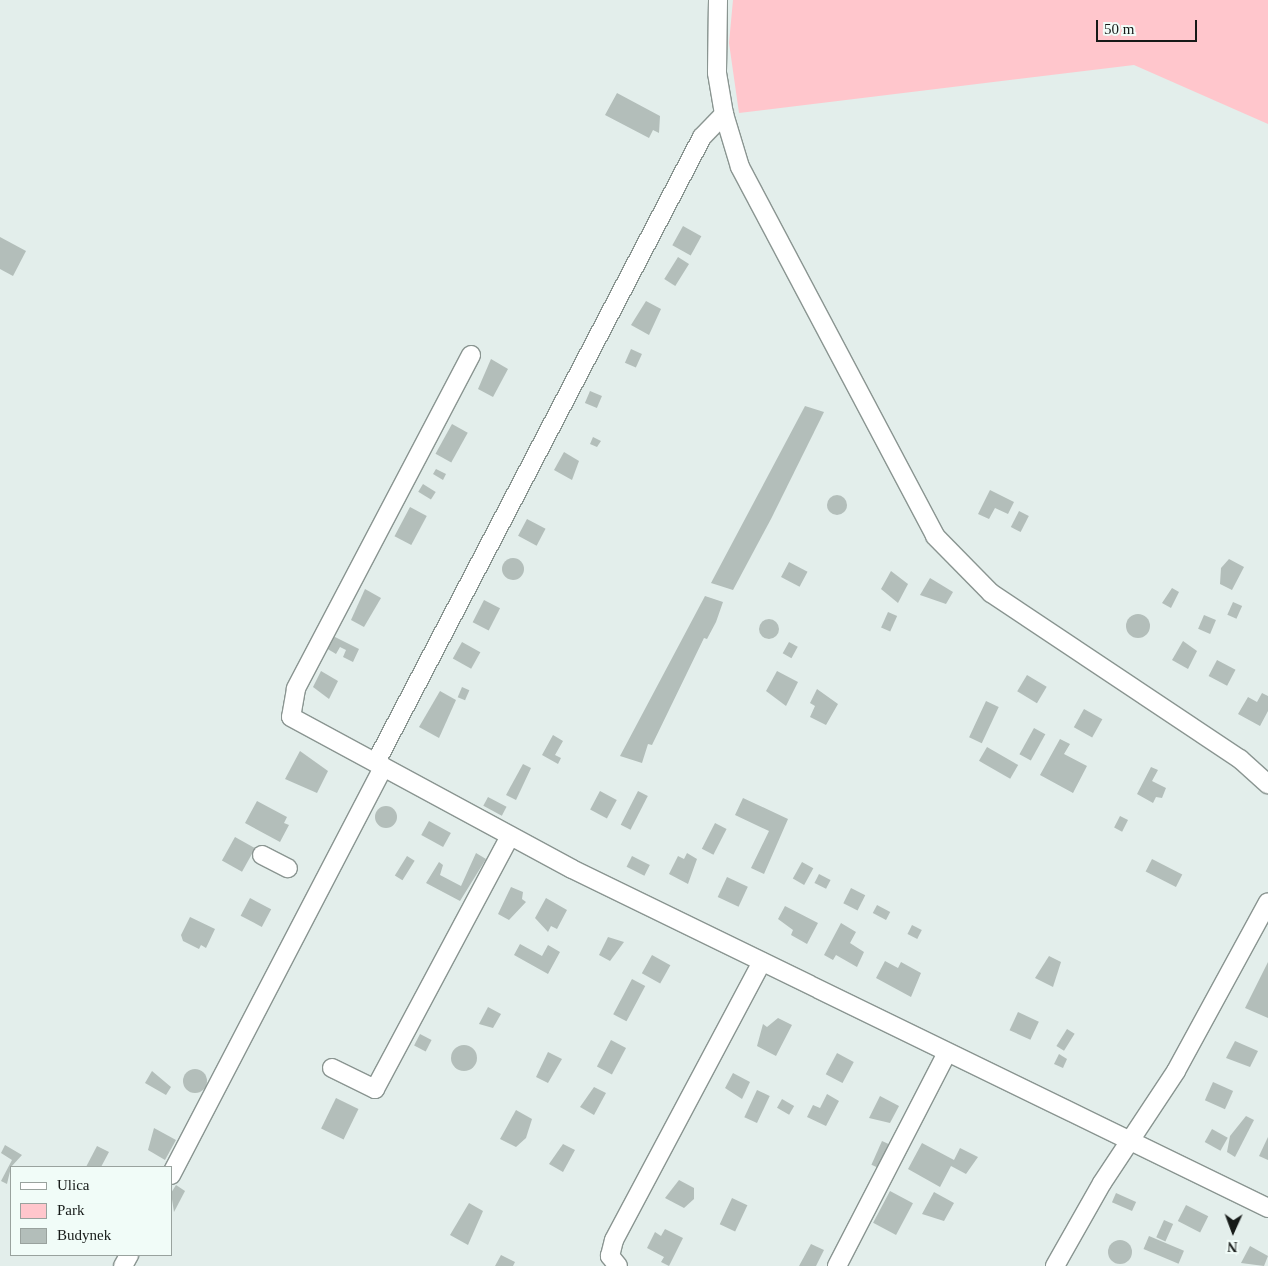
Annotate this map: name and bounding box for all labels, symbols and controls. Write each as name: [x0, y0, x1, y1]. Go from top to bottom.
scale bar: [1098, 10, 1199, 42]
text: 50 m: [1104, 21, 1134, 37]
legend: [10, 1166, 172, 1256]
text: Ulica: [57, 1177, 89, 1193]
text: Park: [57, 1202, 85, 1218]
north arrow: [1208, 1206, 1258, 1256]
text: Budynek: [57, 1227, 111, 1243]
text: N: [1227, 1239, 1238, 1254]

